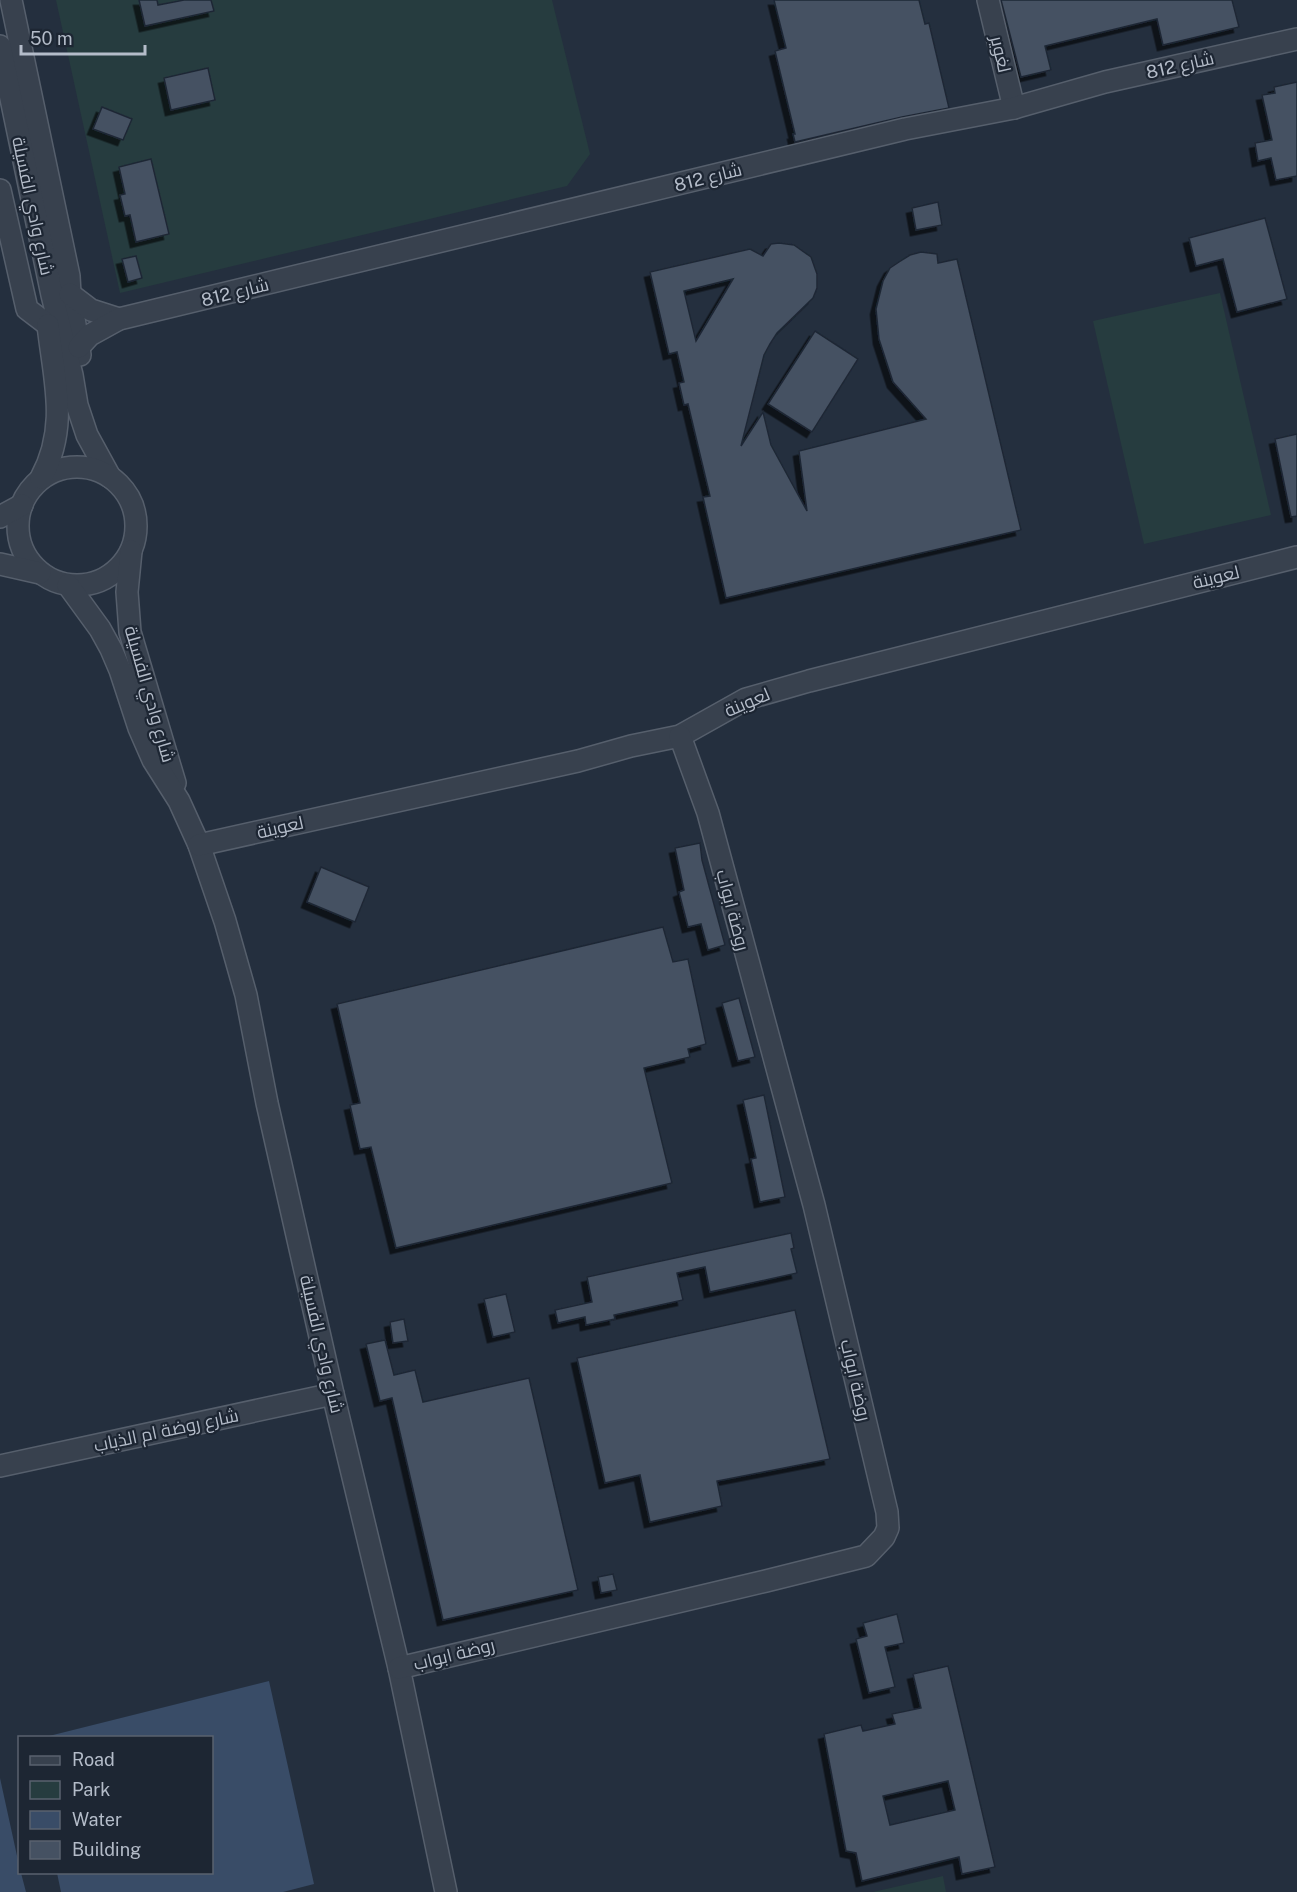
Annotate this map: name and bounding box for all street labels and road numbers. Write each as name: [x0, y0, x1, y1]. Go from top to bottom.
street label: لغوير: [985, 33, 1015, 75]
street label: شارع 812: [1144, 47, 1216, 85]
street label: شارع وادي الفسيلة: [4, 135, 58, 278]
street label: شارع 812: [672, 158, 744, 197]
street label: شارع 812: [199, 273, 271, 312]
street label: لعوينة: [1191, 561, 1242, 594]
street label: شارع وادي الفسيلة: [117, 623, 180, 766]
street label: لعوينة: [721, 683, 773, 722]
street label: لعوينة: [255, 811, 306, 844]
street label: روضة ابواب: [711, 867, 754, 953]
street label: شارع وادي الفسيلة: [292, 1273, 348, 1416]
street label: روضة ابواب: [835, 1337, 876, 1423]
street label: شارع روضة ام الذياب: [92, 1404, 241, 1458]
street label: روضة ابواب: [411, 1634, 497, 1675]

